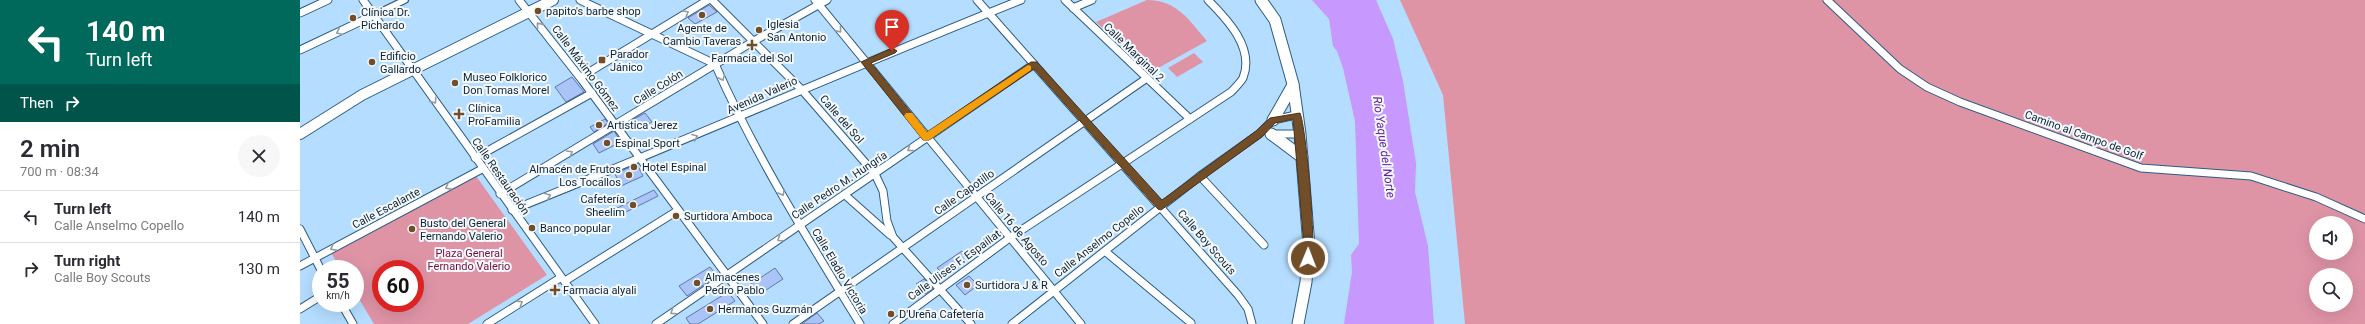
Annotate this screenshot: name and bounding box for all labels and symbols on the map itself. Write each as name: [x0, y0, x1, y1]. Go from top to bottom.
place label: papito's barbe shop: [546, 5, 641, 18]
place label: Clínica Dr. Pichardo: [361, 6, 410, 32]
marker: papito's barbe shop: [533, 6, 543, 16]
one-way arrow: [682, 10, 689, 17]
marker: Agente de Cambio Taveras: [697, 10, 707, 20]
pin: [875, 10, 909, 51]
marker: Clínica Dr. Pichardo: [348, 13, 358, 23]
place label: Iglesia San Antonio: [767, 18, 826, 44]
street label: Calle Marginal 2: [1101, 20, 1166, 84]
one-way arrow: [536, 22, 543, 29]
place label: Agente de Cambio Taveras: [663, 22, 742, 48]
street label: Calle Máximo Gómez: [549, 23, 622, 114]
marker: Iglesia San Antonio: [754, 25, 764, 35]
one-way arrow: [835, 26, 842, 33]
one-way arrow: [336, 27, 343, 35]
marker: Farmacia del Sol: [747, 40, 757, 50]
place label: Parador Jánico: [610, 48, 649, 74]
place label: Edificio Gallardo: [380, 50, 421, 76]
place label: Farmacia del Sol: [711, 52, 793, 65]
marker: Parador Jánico: [597, 55, 607, 65]
marker: Edificio Gallardo: [367, 57, 377, 67]
street label: Calle Colón: [631, 67, 685, 108]
place label: Museo Folklorico Don Tomas Morel: [463, 71, 549, 97]
one-way arrow: [717, 74, 725, 82]
street label: Avenida Valerio: [725, 74, 799, 117]
marker: Museo Folklorico Don Tomas Morel: [450, 78, 460, 88]
street label: Calle del Sol: [817, 92, 866, 146]
water label: Río Yaque del Norte: [1370, 95, 1398, 199]
one-way arrow: [429, 96, 436, 103]
place label: Clínica ProFamilia: [468, 102, 520, 128]
marker: Clínica ProFamilia: [453, 108, 465, 120]
street label: Camino al Campo de Golf: [2023, 108, 2145, 163]
place label: Artistica Jerez: [607, 119, 678, 132]
marker: Artistica Jerez: [594, 120, 604, 130]
one-way arrow: [691, 133, 698, 141]
street label: Calle Restauración: [469, 135, 532, 217]
place label: Espinal Sport: [615, 137, 680, 150]
marker: Espinal Sport: [602, 138, 612, 148]
one-way arrow: [907, 144, 914, 152]
street label: Calle Pedro M. Hungría: [789, 149, 890, 222]
one-way arrow: [566, 150, 573, 157]
place label: Hotel Espinal: [642, 161, 706, 174]
marker: Hotel Espinal: [629, 162, 639, 172]
place label: Almacén de Frutos Los Tocallos: [529, 163, 621, 189]
street label: Calle Capotillo: [932, 167, 997, 218]
marker: Almacén de Frutos Los Tocallos: [624, 170, 634, 180]
one-way arrow: [445, 182, 452, 190]
street label: Calle Escalante: [350, 185, 422, 232]
one-way arrow: [777, 189, 784, 197]
street label: Calle 16 de Agosto: [982, 190, 1051, 269]
one-way arrow: [545, 193, 552, 201]
place label: Cafetería Sheelim: [580, 193, 625, 219]
marker: Cafetería Sheelim: [628, 200, 638, 210]
street label: Calle Anselmo Copello: [1052, 202, 1147, 280]
street label: Calle Boy Scouts: [1175, 207, 1239, 278]
place label: Surtidora Amboca: [684, 210, 773, 223]
marker: Surtidora Amboca: [671, 211, 681, 221]
place label: Busto del General Fernando Valerio: [420, 217, 506, 243]
place label: Banco popular: [540, 222, 611, 235]
marker: Banco popular: [527, 223, 537, 233]
marker: Busto del General Fernando Valerio: [407, 224, 417, 234]
street label: Calle Eladio Victoria: [809, 226, 870, 316]
street label: Calle Ulises F. Espaillat: [905, 227, 1004, 303]
one-way arrow: [777, 234, 784, 241]
position arrow: [1287, 237, 1329, 279]
one-way arrow: [330, 244, 337, 251]
park label: Plaza General Fernando Valerio: [428, 247, 510, 273]
speed limit sign: 60: [372, 260, 424, 312]
place label: Almacenes Pedro Pablo: [705, 271, 765, 297]
marker: Almacenes Pedro Pablo: [692, 278, 702, 288]
place label: Surtidora J & R: [975, 279, 1048, 292]
marker: Surtidora J & R: [962, 280, 972, 290]
place label: Farmacia alyali: [563, 284, 637, 297]
marker: Farmacia alyali: [550, 285, 560, 295]
one-way arrow: [516, 300, 523, 308]
place label: Hermanos Guzmán: [718, 303, 813, 316]
marker: Hermanos Guzmán: [705, 304, 715, 314]
one-way arrow: [670, 308, 677, 315]
place label: D'Ureña Cafetería: [899, 308, 984, 321]
marker: D'Ureña Cafetería: [886, 309, 896, 319]

